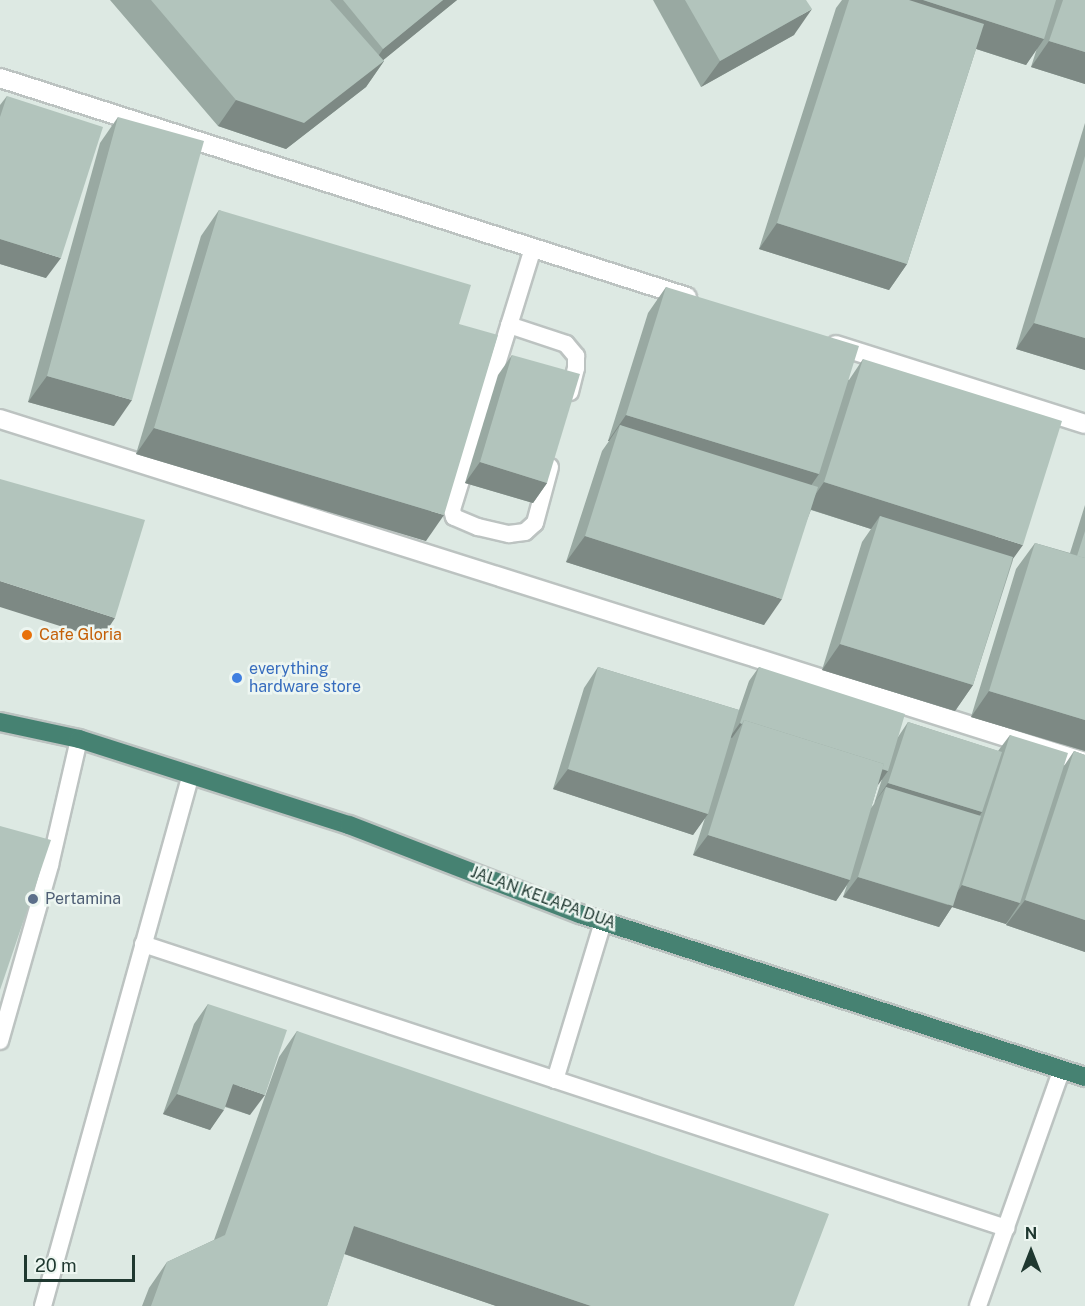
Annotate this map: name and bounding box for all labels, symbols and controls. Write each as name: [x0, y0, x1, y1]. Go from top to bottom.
place label: Cafe Gloria: [39, 625, 122, 645]
marker: Cafe Gloria: [20, 628, 34, 642]
place label: everything hardware store: [249, 659, 361, 697]
marker: everything hardware store: [230, 671, 244, 685]
street label: JALAN KELAPA DUA: [468, 863, 618, 933]
place label: Pertamina: [45, 889, 121, 909]
marker: Pertamina: [26, 892, 40, 906]
north arrow: [1001, 1222, 1061, 1282]
text: N: [1025, 1224, 1037, 1243]
scale bar: [27, 1243, 138, 1281]
text: 20 m: [35, 1255, 77, 1276]

